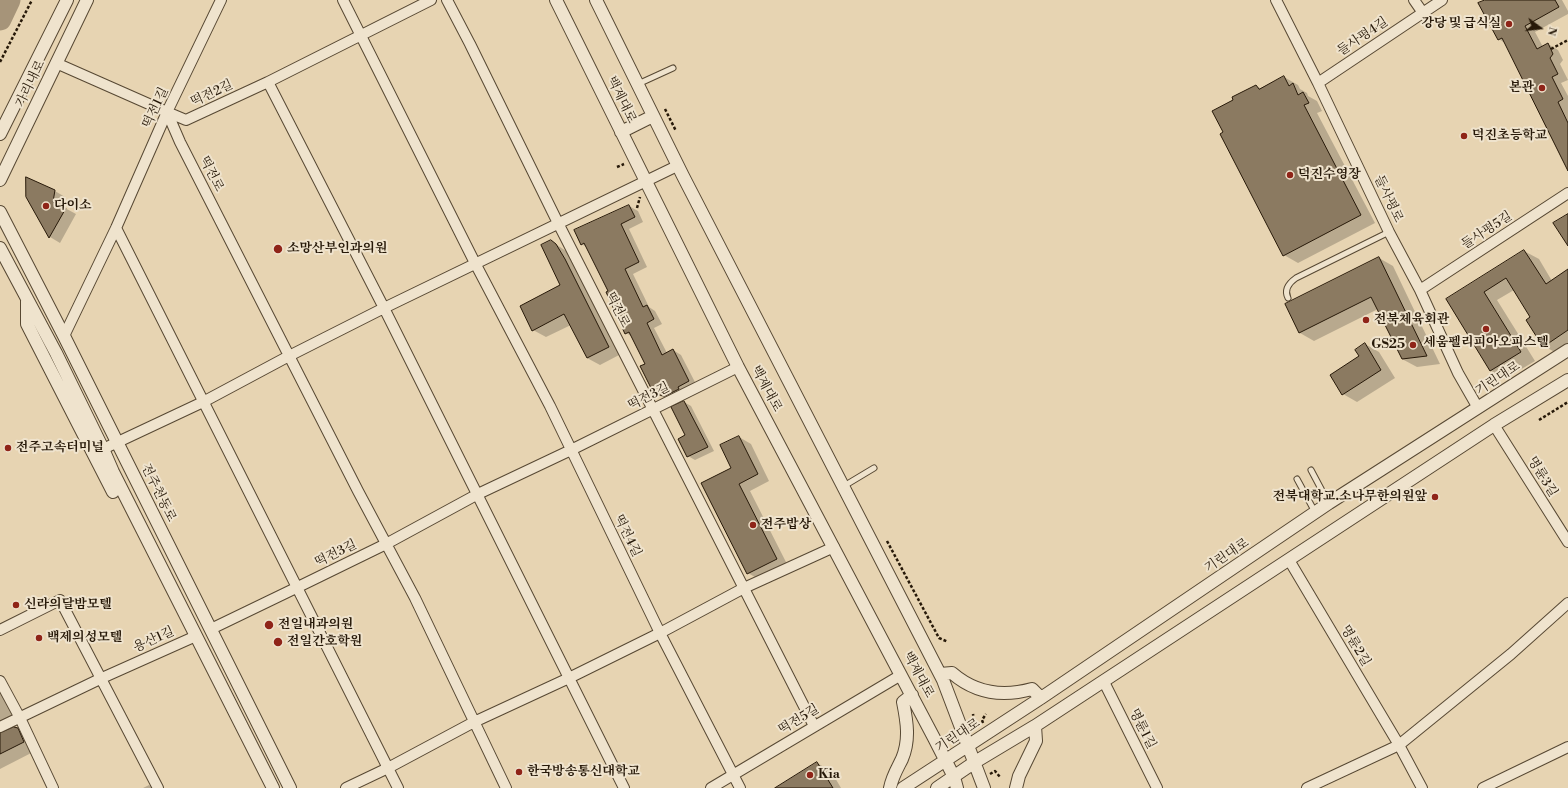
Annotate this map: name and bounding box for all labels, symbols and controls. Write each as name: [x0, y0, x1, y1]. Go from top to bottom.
north arrow: [1520, 8, 1560, 48]
street label: 들사평4길: [1335, 14, 1391, 60]
place label: 강당 및 급식실: [1421, 16, 1501, 32]
marker: 강당 및 급식실: [1504, 19, 1514, 29]
text: N: [1544, 25, 1559, 37]
street label: 가리내로: [13, 58, 49, 110]
street label: 백제대로: [603, 74, 639, 126]
street label: 떡전2길: [188, 77, 236, 111]
place label: 본관: [1509, 80, 1534, 96]
marker: 본관: [1537, 83, 1547, 93]
street label: 떡전1길: [140, 85, 172, 131]
place label: 덕진초등학교: [1472, 128, 1547, 144]
marker: 덕진초등학교: [1459, 131, 1469, 141]
street label: 떡전로: [195, 154, 227, 194]
place label: 덕진수영장: [1298, 167, 1361, 183]
marker: 덕진수영장: [1285, 170, 1295, 180]
street label: 들사평로: [1370, 173, 1406, 225]
place label: 다이소: [54, 198, 92, 214]
marker: 다이소: [41, 201, 51, 211]
street label: 들사평5길: [1459, 209, 1515, 253]
place label: 소망산부인과의원: [287, 241, 387, 257]
marker: 소망산부인과의원: [272, 243, 284, 255]
street label: 떡전로: [601, 290, 633, 330]
place label: 전북체육회관: [1374, 312, 1449, 328]
marker: 전북체육회관: [1361, 315, 1371, 325]
marker: 세움펠리피아오피스텔: [1481, 324, 1491, 334]
place label: 세움펠리피아오피스텔: [1423, 335, 1549, 351]
place label: GS25: [1371, 337, 1405, 353]
marker: GS25: [1408, 340, 1418, 350]
street label: 기린대로: [1473, 359, 1523, 399]
street label: 백제대로: [747, 363, 785, 415]
street label: 떡전3길: [625, 380, 673, 414]
place label: 전주고속터미널: [16, 440, 104, 456]
marker: 전주고속터미널: [3, 443, 13, 453]
street label: 명륜3길: [1524, 454, 1560, 500]
street label: 전주천동로: [137, 461, 179, 525]
place label: 전북대학교.소나무한의원앞: [1273, 489, 1427, 505]
marker: 전북대학교.소나무한의원앞: [1430, 492, 1440, 502]
street label: 떡전4길: [610, 512, 644, 560]
place label: 전주밥상: [761, 517, 811, 533]
marker: 전주밥상: [748, 520, 758, 530]
street label: 기린대로: [1202, 535, 1252, 577]
street label: 떡전3길: [312, 537, 360, 571]
place label: 신라의달밤모텔: [24, 597, 112, 613]
marker: 신라의달밤모텔: [11, 600, 21, 610]
place label: 전일내과의원: [278, 617, 353, 633]
marker: 전일내과의원: [263, 619, 275, 631]
street label: 명륜2길: [1337, 623, 1373, 669]
street label: 용산1길: [131, 624, 177, 656]
place label: 백제의성모텔: [47, 630, 122, 646]
marker: 백제의성모텔: [34, 633, 44, 643]
place label: 전일간호학원: [287, 634, 362, 650]
marker: 전일간호학원: [272, 636, 284, 648]
street label: 백제대로: [899, 649, 937, 701]
street label: 떡전5길: [776, 702, 822, 738]
street label: 명륜1길: [1125, 706, 1159, 752]
street label: 기린대로: [933, 716, 983, 756]
place label: 한국방송통신대학교: [527, 764, 640, 780]
marker: 한국방송통신대학교: [514, 767, 524, 777]
place label: Kia: [818, 767, 840, 783]
marker: Kia: [805, 770, 815, 780]

